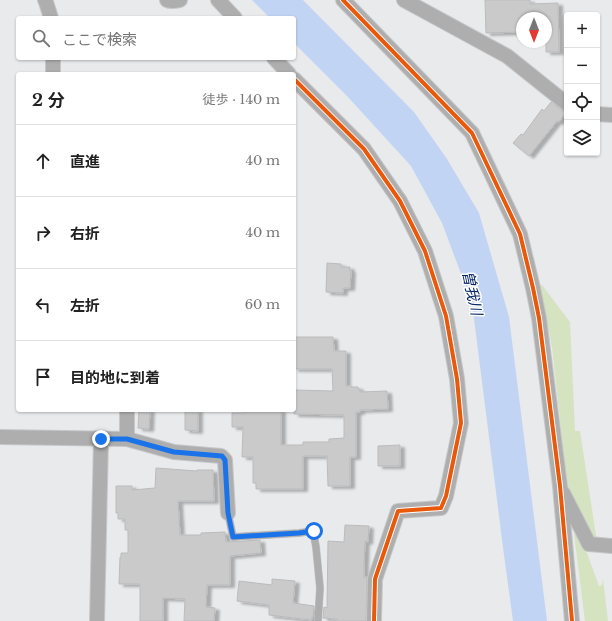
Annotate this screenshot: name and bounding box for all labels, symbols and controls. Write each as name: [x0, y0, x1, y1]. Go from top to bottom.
north arrow: [516, 12, 552, 48]
map controls: [564, 12, 600, 156]
button: +: [564, 12, 600, 48]
search box: [16, 16, 296, 60]
icon: search: [30, 27, 52, 49]
text: ここで検索: [62, 30, 137, 49]
button: −: [564, 48, 600, 84]
button: locate: [564, 84, 600, 120]
text: 2 分: [32, 90, 65, 111]
text: 徒歩 · 140 m: [202, 91, 280, 108]
button: layers: [564, 120, 600, 156]
icon: ahead: [32, 150, 54, 172]
text: 直進: [70, 152, 100, 171]
text: 40 m: [245, 152, 280, 169]
icon: right: [32, 222, 54, 244]
text: 右折: [70, 224, 100, 243]
text: 40 m: [245, 224, 280, 241]
water label: 曽我川: [459, 269, 487, 319]
icon: left: [32, 294, 54, 316]
text: 左折: [70, 296, 100, 315]
text: 60 m: [245, 296, 280, 313]
icon: arrive: [32, 366, 54, 388]
text: 目的地に到着: [70, 368, 160, 387]
route end: [92, 430, 110, 448]
route start: [305, 522, 323, 540]

